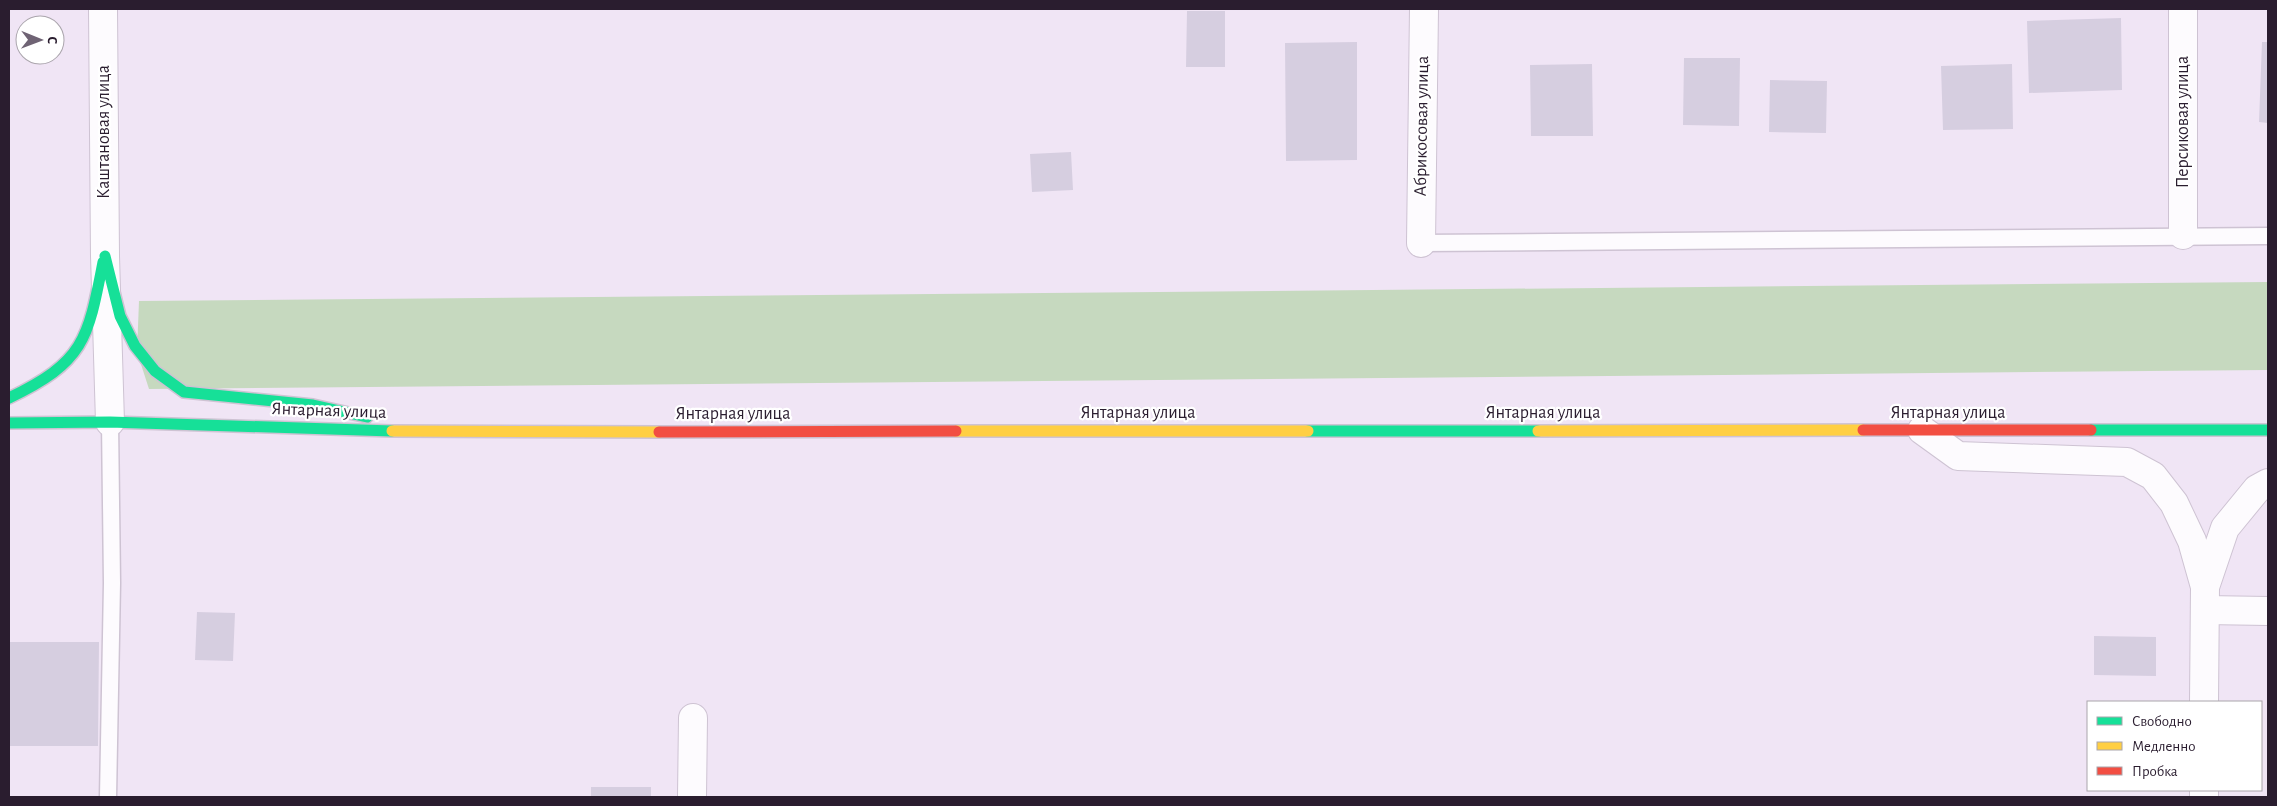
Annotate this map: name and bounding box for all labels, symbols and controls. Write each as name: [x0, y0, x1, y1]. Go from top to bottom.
north arrow: [15, 15, 65, 65]
text: С: [45, 36, 59, 44]
street label: Абрикосовая улица: [1411, 55, 1432, 197]
street label: Персиковая улица: [2174, 56, 2192, 188]
street label: Каштановая улица: [95, 65, 113, 199]
street label: Янтарная улица: [271, 400, 387, 422]
street label: Янтарная улица: [1080, 404, 1196, 422]
street label: Янтарная улица: [1485, 404, 1601, 422]
street label: Янтарная улица: [1890, 404, 2006, 422]
street label: Янтарная улица: [675, 405, 791, 423]
legend: [2087, 701, 2262, 791]
text: Свободно: [2132, 714, 2192, 729]
text: Медленно: [2132, 739, 2196, 754]
text: Пробка: [2132, 764, 2178, 779]

